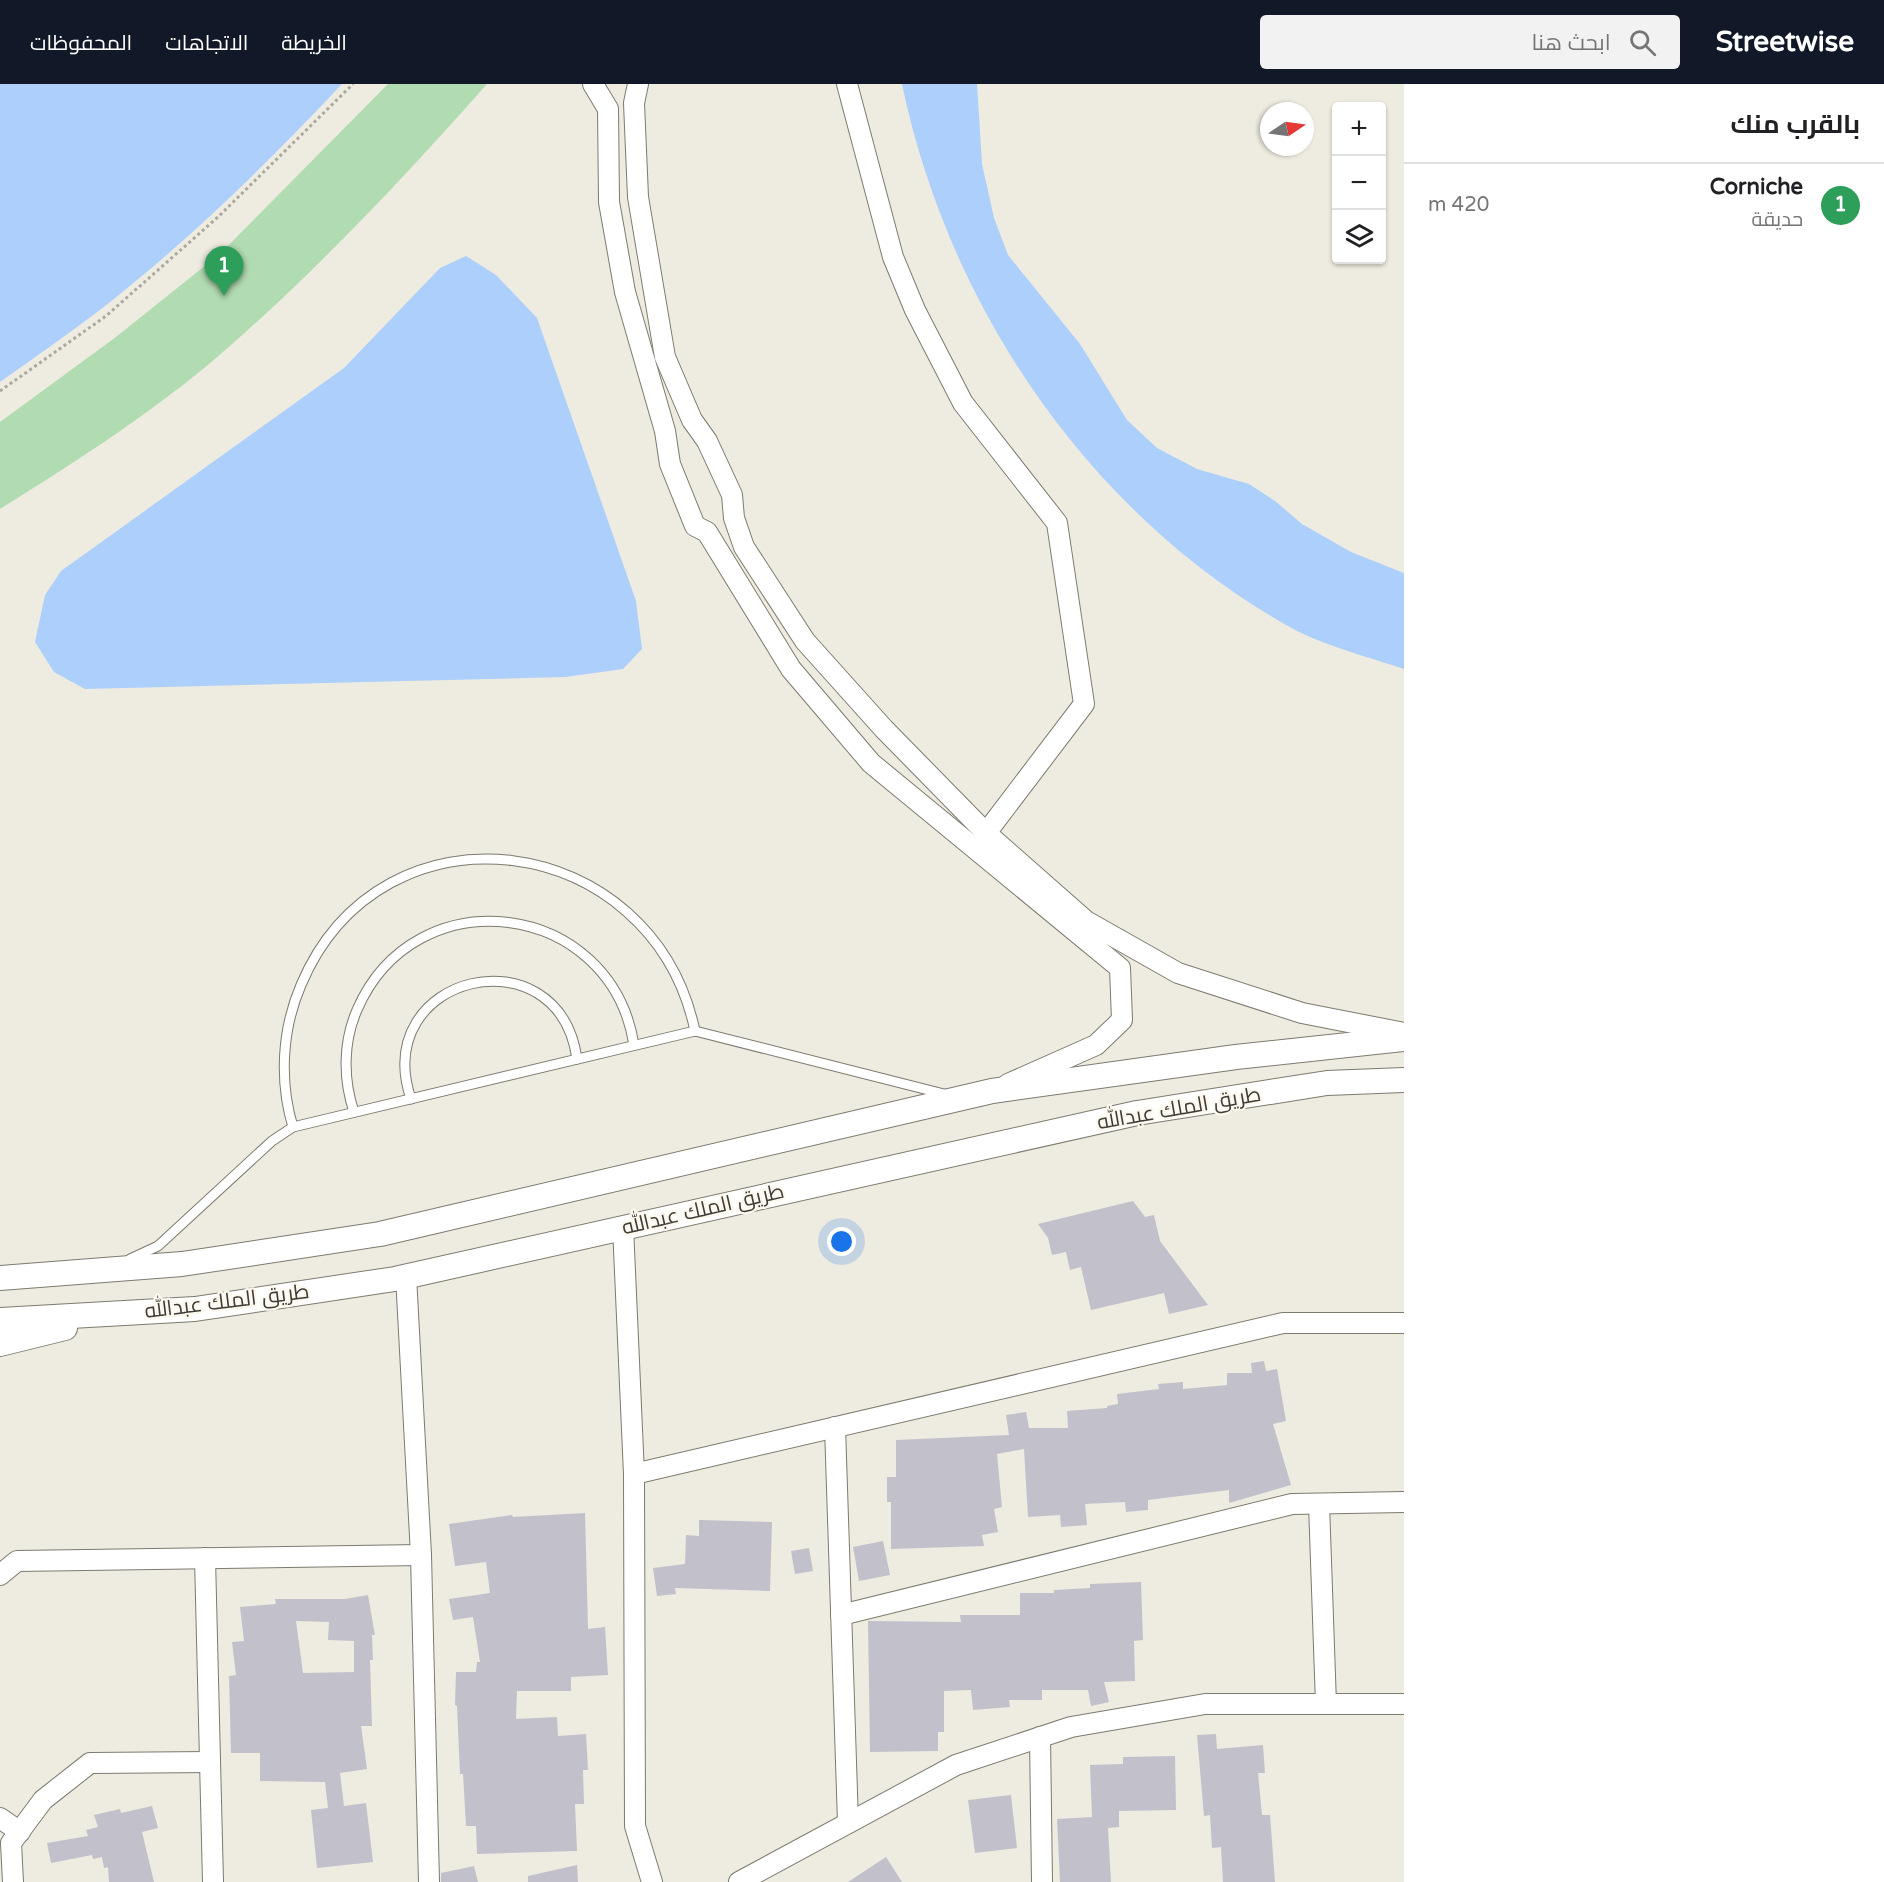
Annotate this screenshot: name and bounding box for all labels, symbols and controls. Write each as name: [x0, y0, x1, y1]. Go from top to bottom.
search box: [1260, 15, 1680, 69]
text: Streetwise: [1716, 25, 1854, 59]
icon: search: [1626, 26, 1659, 59]
text: ابحث هنا: [1531, 30, 1611, 56]
text: المحفوظات: [30, 31, 132, 56]
text: الاتجاهات: [165, 31, 248, 56]
text: الخريطة: [281, 31, 347, 56]
north arrow: [1260, 102, 1314, 156]
map controls: [1332, 102, 1386, 264]
button: +: [1332, 102, 1386, 156]
text: بالقرب منك: [1731, 109, 1860, 140]
button: −: [1332, 156, 1386, 210]
text: Corniche: [1710, 174, 1803, 200]
text: 420 m: [1428, 193, 1489, 217]
text: 1: [1834, 193, 1847, 217]
text: حديقة: [1752, 208, 1803, 232]
button: layers: [1332, 210, 1386, 264]
pin: 1: [204, 246, 244, 296]
street label: طريق الملك عبدالله: [1095, 1080, 1263, 1135]
street label: طريق الملك عبدالله: [619, 1177, 787, 1240]
your location: [827, 1227, 856, 1256]
street label: طريق الملك عبدالله: [143, 1277, 311, 1324]

